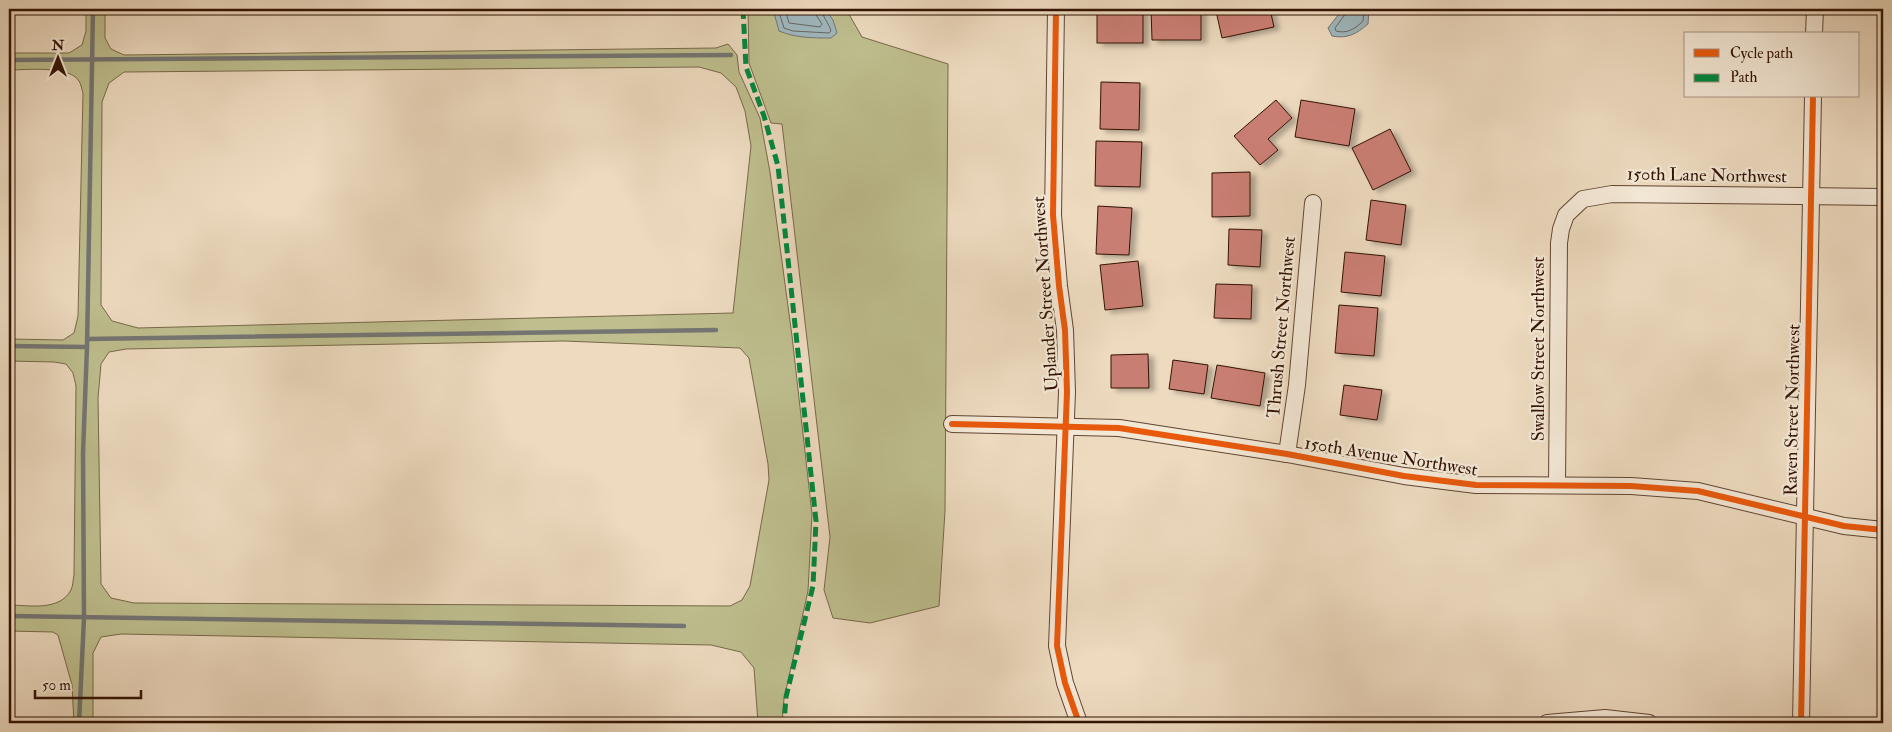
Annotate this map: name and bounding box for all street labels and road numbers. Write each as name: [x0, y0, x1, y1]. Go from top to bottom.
street label: 150th Lane Northwest: [1627, 163, 1787, 188]
street label: Uplander Street Northwest: [1027, 195, 1064, 392]
street label: Thrush Street Northwest: [1262, 235, 1301, 419]
street label: Swallow Street Northwest: [1527, 256, 1550, 441]
street label: Raven Street Northwest: [1780, 324, 1806, 496]
street label: 150th Avenue Northwest: [1303, 431, 1479, 482]

